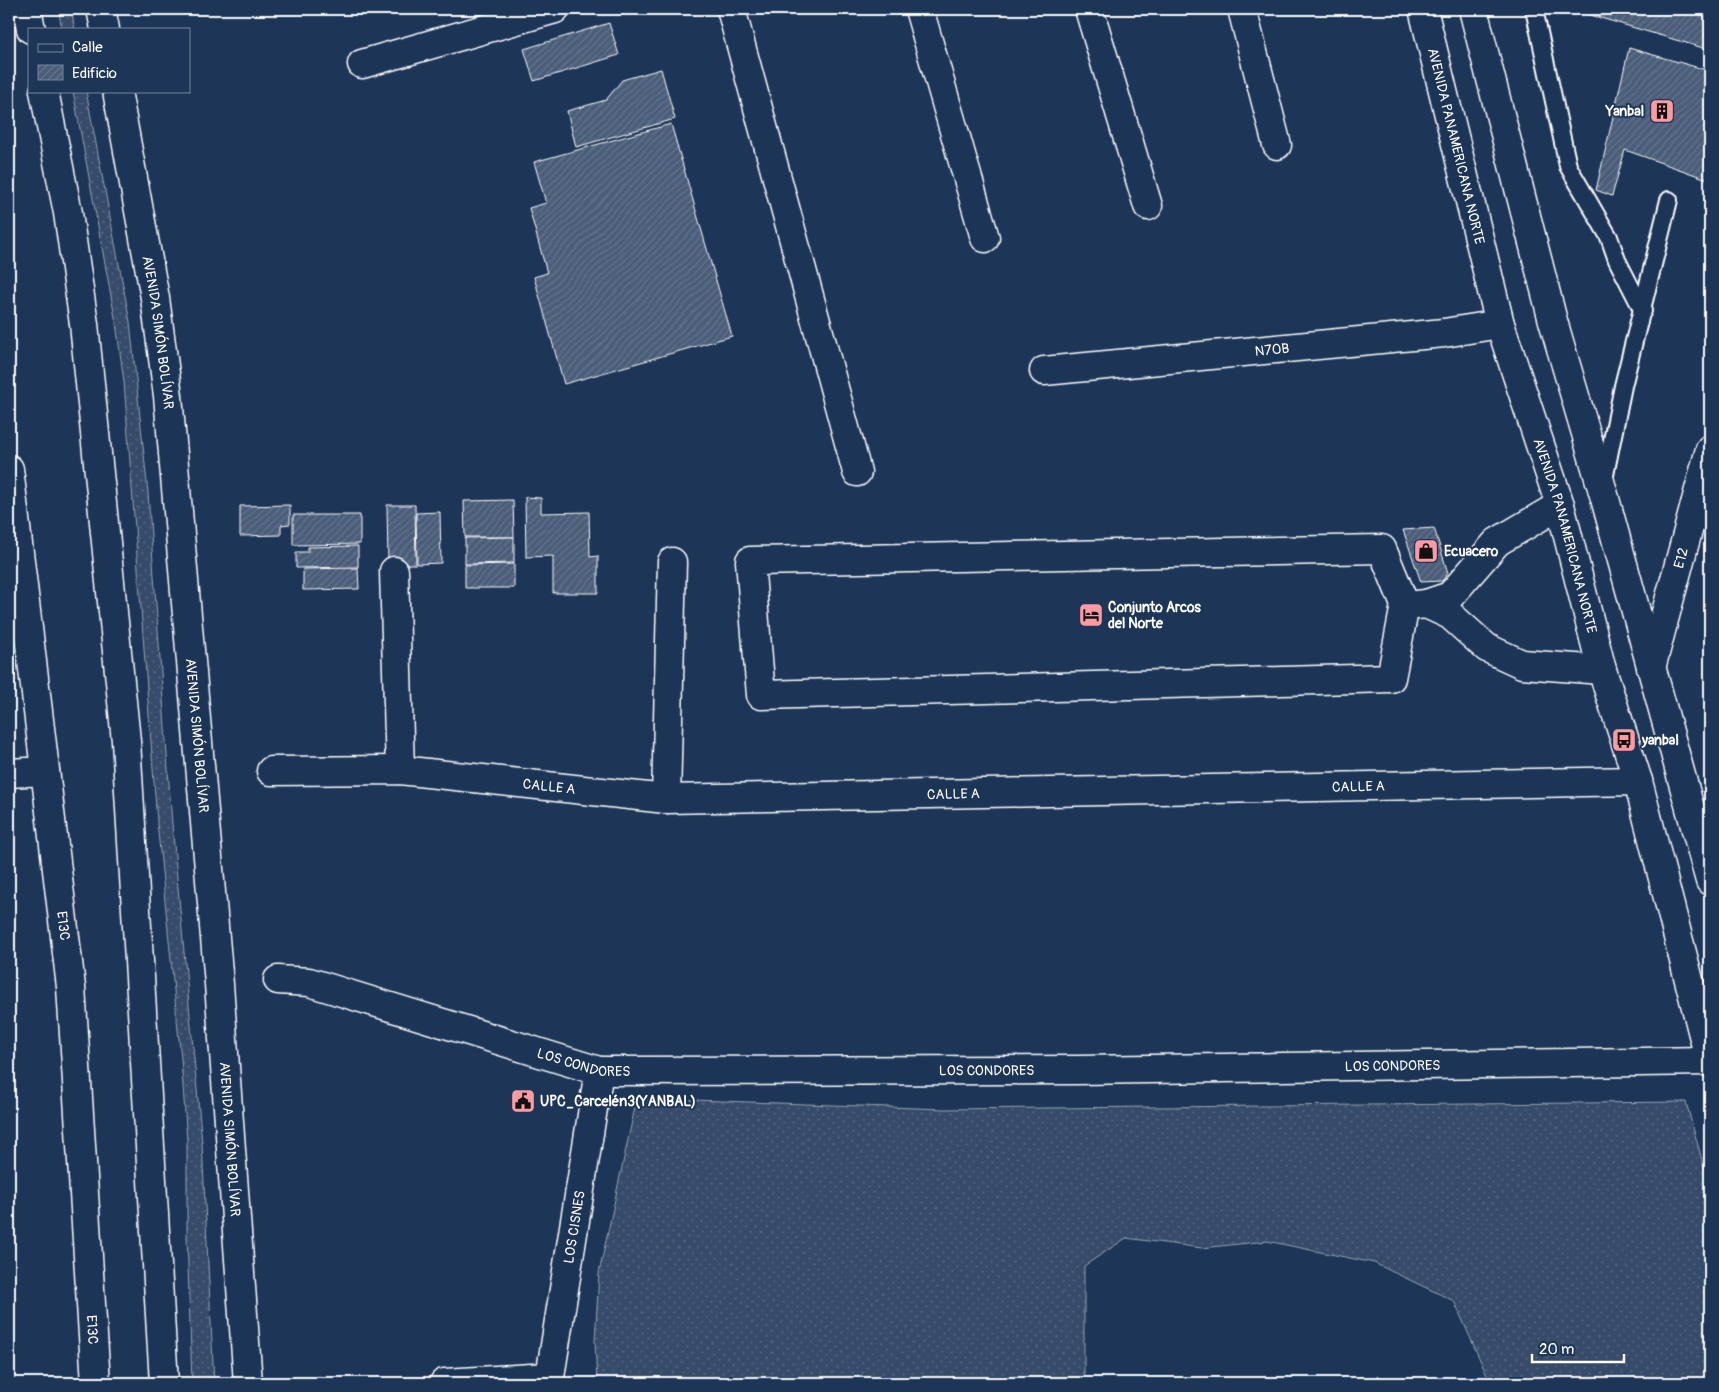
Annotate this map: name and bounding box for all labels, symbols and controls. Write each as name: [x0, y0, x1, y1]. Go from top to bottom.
legend: [28, 28, 190, 92]
text: Calle: [72, 38, 103, 57]
street label: AVENIDA PANAMERICANA NORTE: [1424, 46, 1488, 246]
text: Edificio: [72, 64, 117, 83]
building icon: Yanbal: [1649, 98, 1675, 124]
place label: Yanbal: [1605, 103, 1644, 120]
street label: AVENIDA SIMÓN BOLÍVAR: [138, 254, 177, 410]
street label: N70B: [1254, 340, 1290, 360]
street label: AVENIDA PANAMERICANA NORTE: [1529, 436, 1600, 635]
shop icon: Ecuacero: [1413, 538, 1439, 564]
place label: Ecuacero: [1444, 543, 1499, 560]
street label: E12: [1670, 546, 1692, 570]
place label: Conjunto Arcos del Norte: [1108, 599, 1202, 632]
hotel icon: Conjunto Arcos del Norte: [1078, 602, 1104, 628]
street label: AVENIDA SIMÓN BOLÍVAR: [182, 658, 212, 813]
bus stop icon: yanbal: [1611, 727, 1637, 753]
place label: yanbal: [1641, 732, 1679, 749]
street label: CALLE A: [522, 775, 576, 798]
street label: CALLE A: [1332, 778, 1385, 796]
street label: CALLE A: [927, 785, 980, 803]
street label: E13C: [53, 910, 73, 942]
street label: LOS CONDORES: [535, 1044, 630, 1080]
street label: LOS CONDORES: [1345, 1057, 1441, 1075]
street label: AVENIDA SIMÓN BOLÍVAR: [216, 1061, 244, 1217]
street label: LOS CONDORES: [939, 1062, 1034, 1079]
public building icon: UPC_Carcelén3(YANBAL): [510, 1088, 536, 1114]
place label: UPC_Carcelén3(YANBAL): [540, 1093, 696, 1110]
street label: LOS CISNES: [560, 1189, 589, 1265]
street label: E13C: [83, 1315, 102, 1345]
scale bar: [1532, 1332, 1624, 1364]
text: 20 m: [1539, 1340, 1574, 1359]

